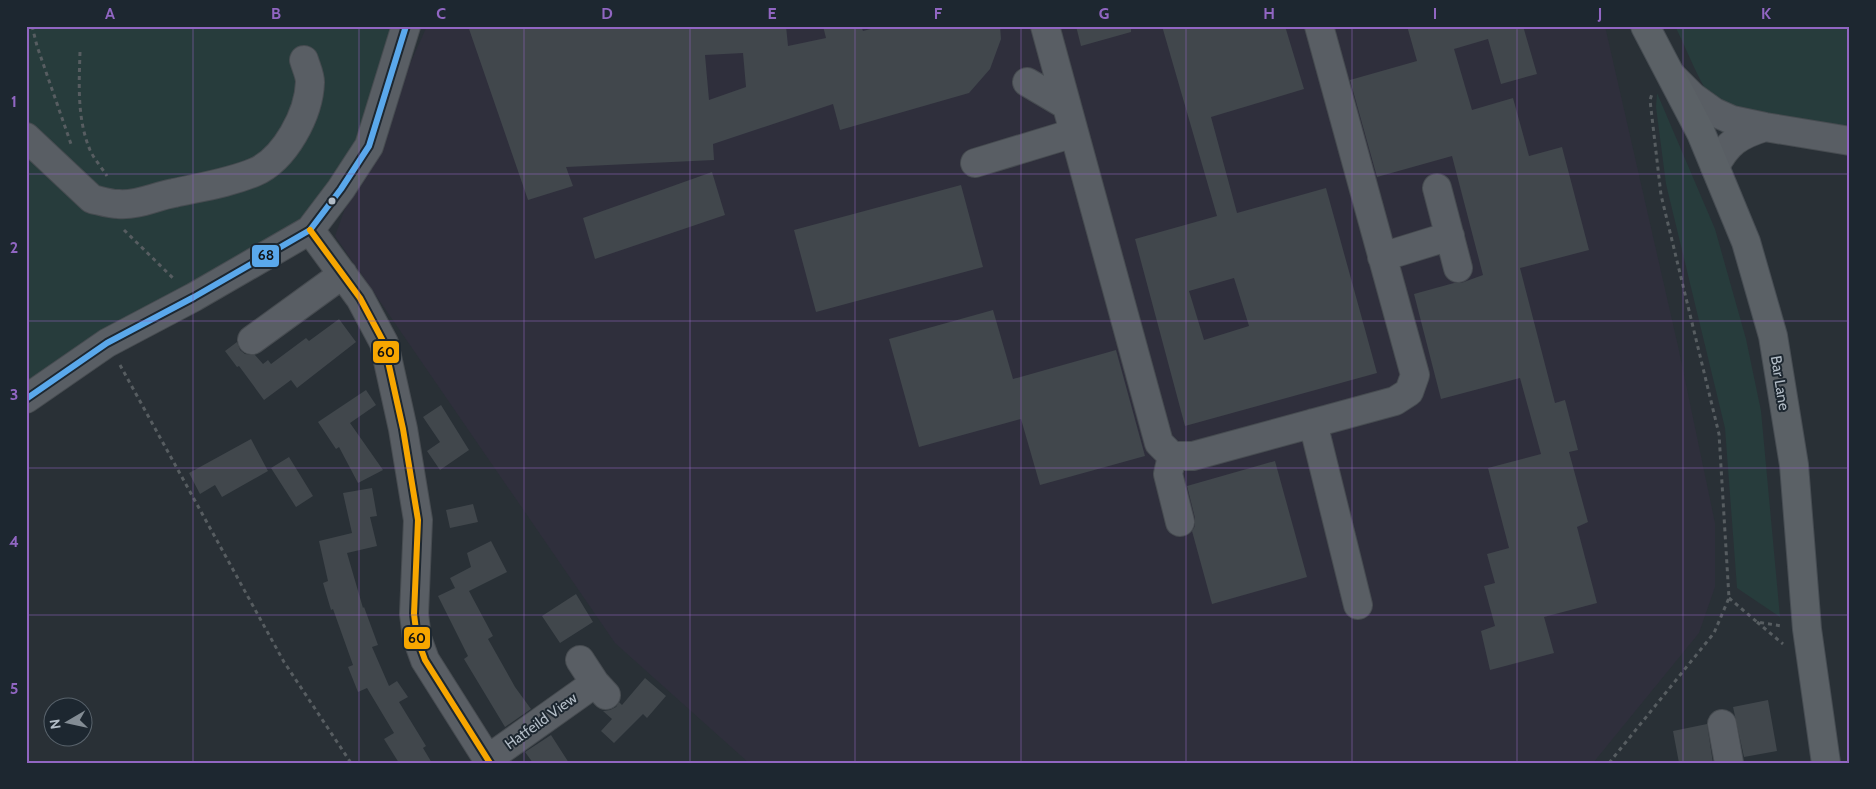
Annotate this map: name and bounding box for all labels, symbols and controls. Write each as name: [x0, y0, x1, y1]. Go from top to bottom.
text: A: [105, 4, 115, 23]
text: B: [271, 4, 281, 23]
text: C: [436, 4, 446, 23]
text: D: [601, 4, 613, 23]
text: E: [767, 4, 777, 23]
text: F: [934, 4, 943, 23]
text: G: [1099, 4, 1109, 23]
text: H: [1263, 4, 1275, 23]
text: I: [1433, 4, 1437, 23]
text: J: [1597, 4, 1602, 23]
text: K: [1761, 4, 1771, 23]
text: 1: [11, 92, 17, 111]
unlabelled marker: [327, 196, 337, 206]
text: 2: [10, 238, 18, 257]
line badge: 68: [251, 244, 280, 268]
text: 68: [258, 246, 274, 264]
line badge: 60: [372, 340, 400, 364]
text: 60: [377, 343, 395, 361]
street label: Bar Lane: [1767, 354, 1793, 412]
text: 3: [10, 385, 18, 404]
text: 4: [9, 532, 19, 551]
line badge: 60: [403, 626, 431, 650]
text: 60: [408, 629, 426, 647]
text: 5: [10, 679, 18, 698]
street label: Hatfeild View: [501, 689, 581, 753]
north arrow: [42, 696, 92, 746]
text: N: [45, 718, 65, 730]

